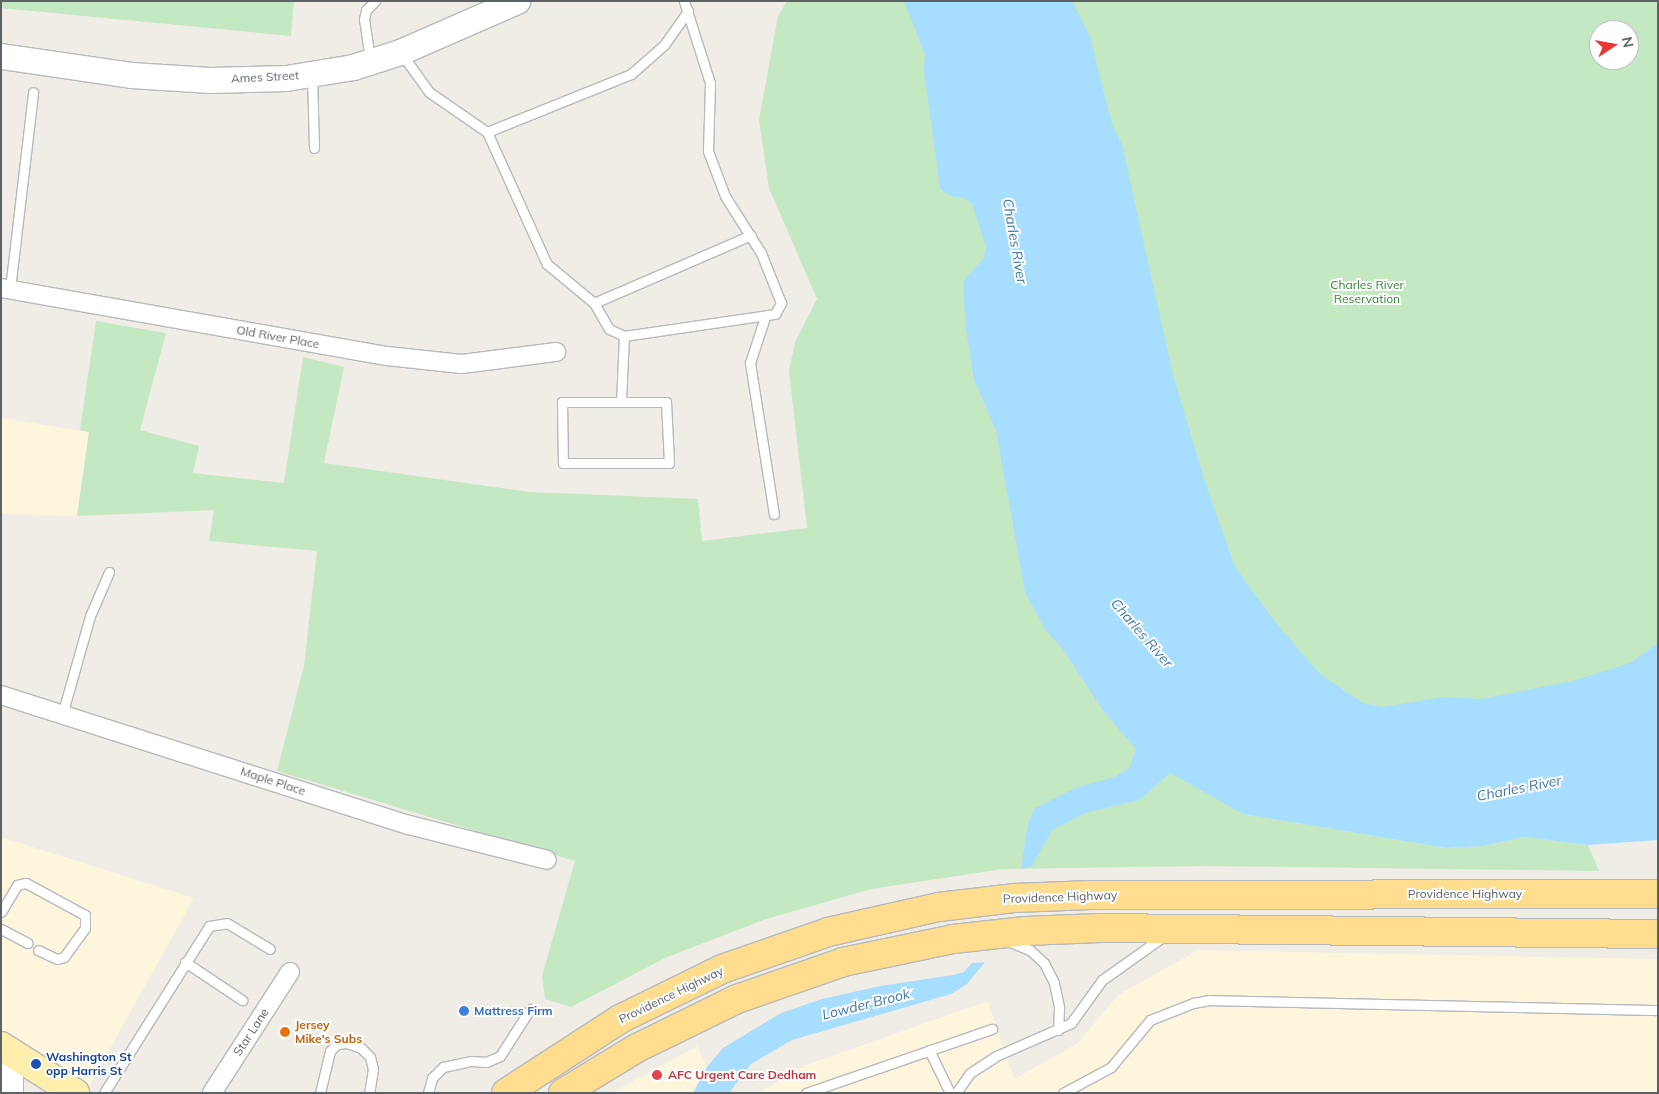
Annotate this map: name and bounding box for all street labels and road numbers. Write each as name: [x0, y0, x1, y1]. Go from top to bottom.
street label: Ames Street: [231, 68, 299, 86]
street label: Old River Place: [235, 323, 321, 351]
street label: Maple Place: [239, 764, 307, 798]
street label: Providence Highway: [1408, 887, 1522, 901]
street label: Providence Highway: [1003, 888, 1117, 906]
street label: Providence Highway: [616, 963, 726, 1027]
street label: Star Lane: [230, 1006, 272, 1058]

